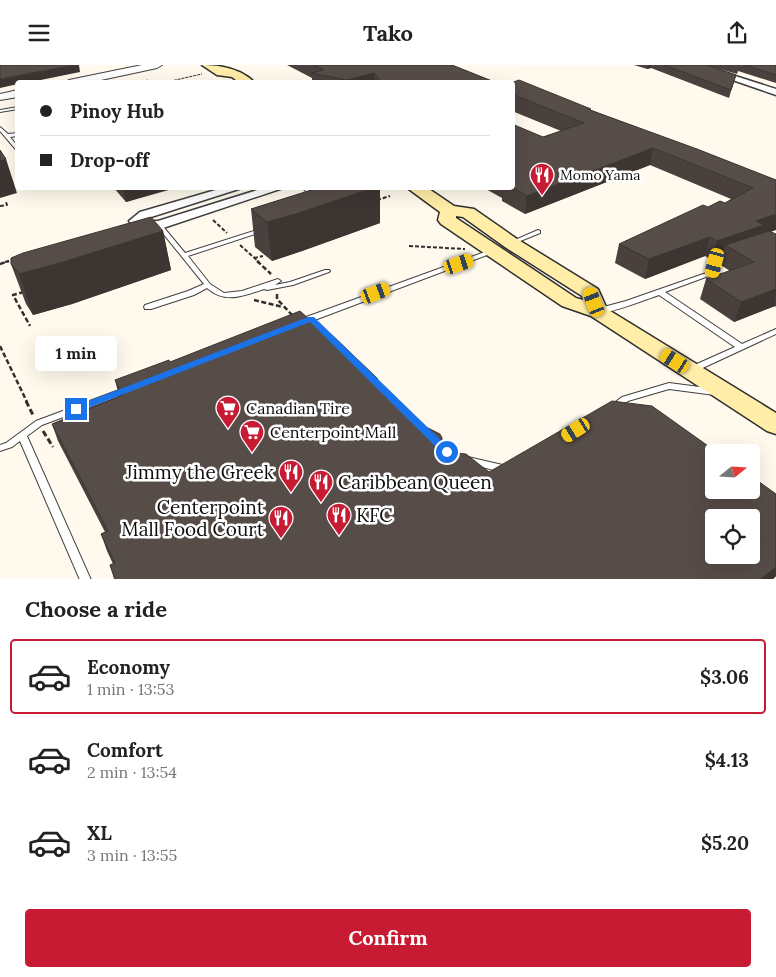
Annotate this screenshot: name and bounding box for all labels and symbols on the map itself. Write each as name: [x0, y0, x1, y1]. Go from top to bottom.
restaurant icon: Momo Yama: [529, 162, 555, 196]
place label: Momo Yama: [560, 166, 641, 184]
car: [703, 247, 726, 279]
car: [442, 252, 475, 276]
car: [359, 281, 392, 305]
car: [581, 285, 606, 319]
callout: 1 min: [35, 337, 117, 371]
car: [658, 347, 691, 375]
supermarket icon: Canadian Tire: [215, 395, 241, 429]
route end: [65, 398, 87, 420]
place label: Canadian Tire: [246, 398, 350, 418]
car: [559, 416, 592, 444]
supermarket icon: Centerpoint Mall: [239, 419, 265, 453]
place label: Centerpoint Mall: [270, 422, 396, 442]
route start: [436, 441, 458, 463]
north arrow: [705, 444, 760, 499]
restaurant icon: Jimmy the Greek: [278, 459, 304, 493]
place label: Jimmy the Greek: [124, 460, 275, 484]
restaurant icon: Caribbean Queen: [308, 469, 334, 503]
place label: Caribbean Queen: [338, 470, 492, 494]
place label: Centerpoint Mall Food Court: [121, 495, 265, 541]
restaurant icon: KFC: [326, 502, 352, 536]
place label: KFC: [356, 503, 393, 527]
restaurant icon: Centerpoint Mall Food Court: [268, 505, 294, 539]

